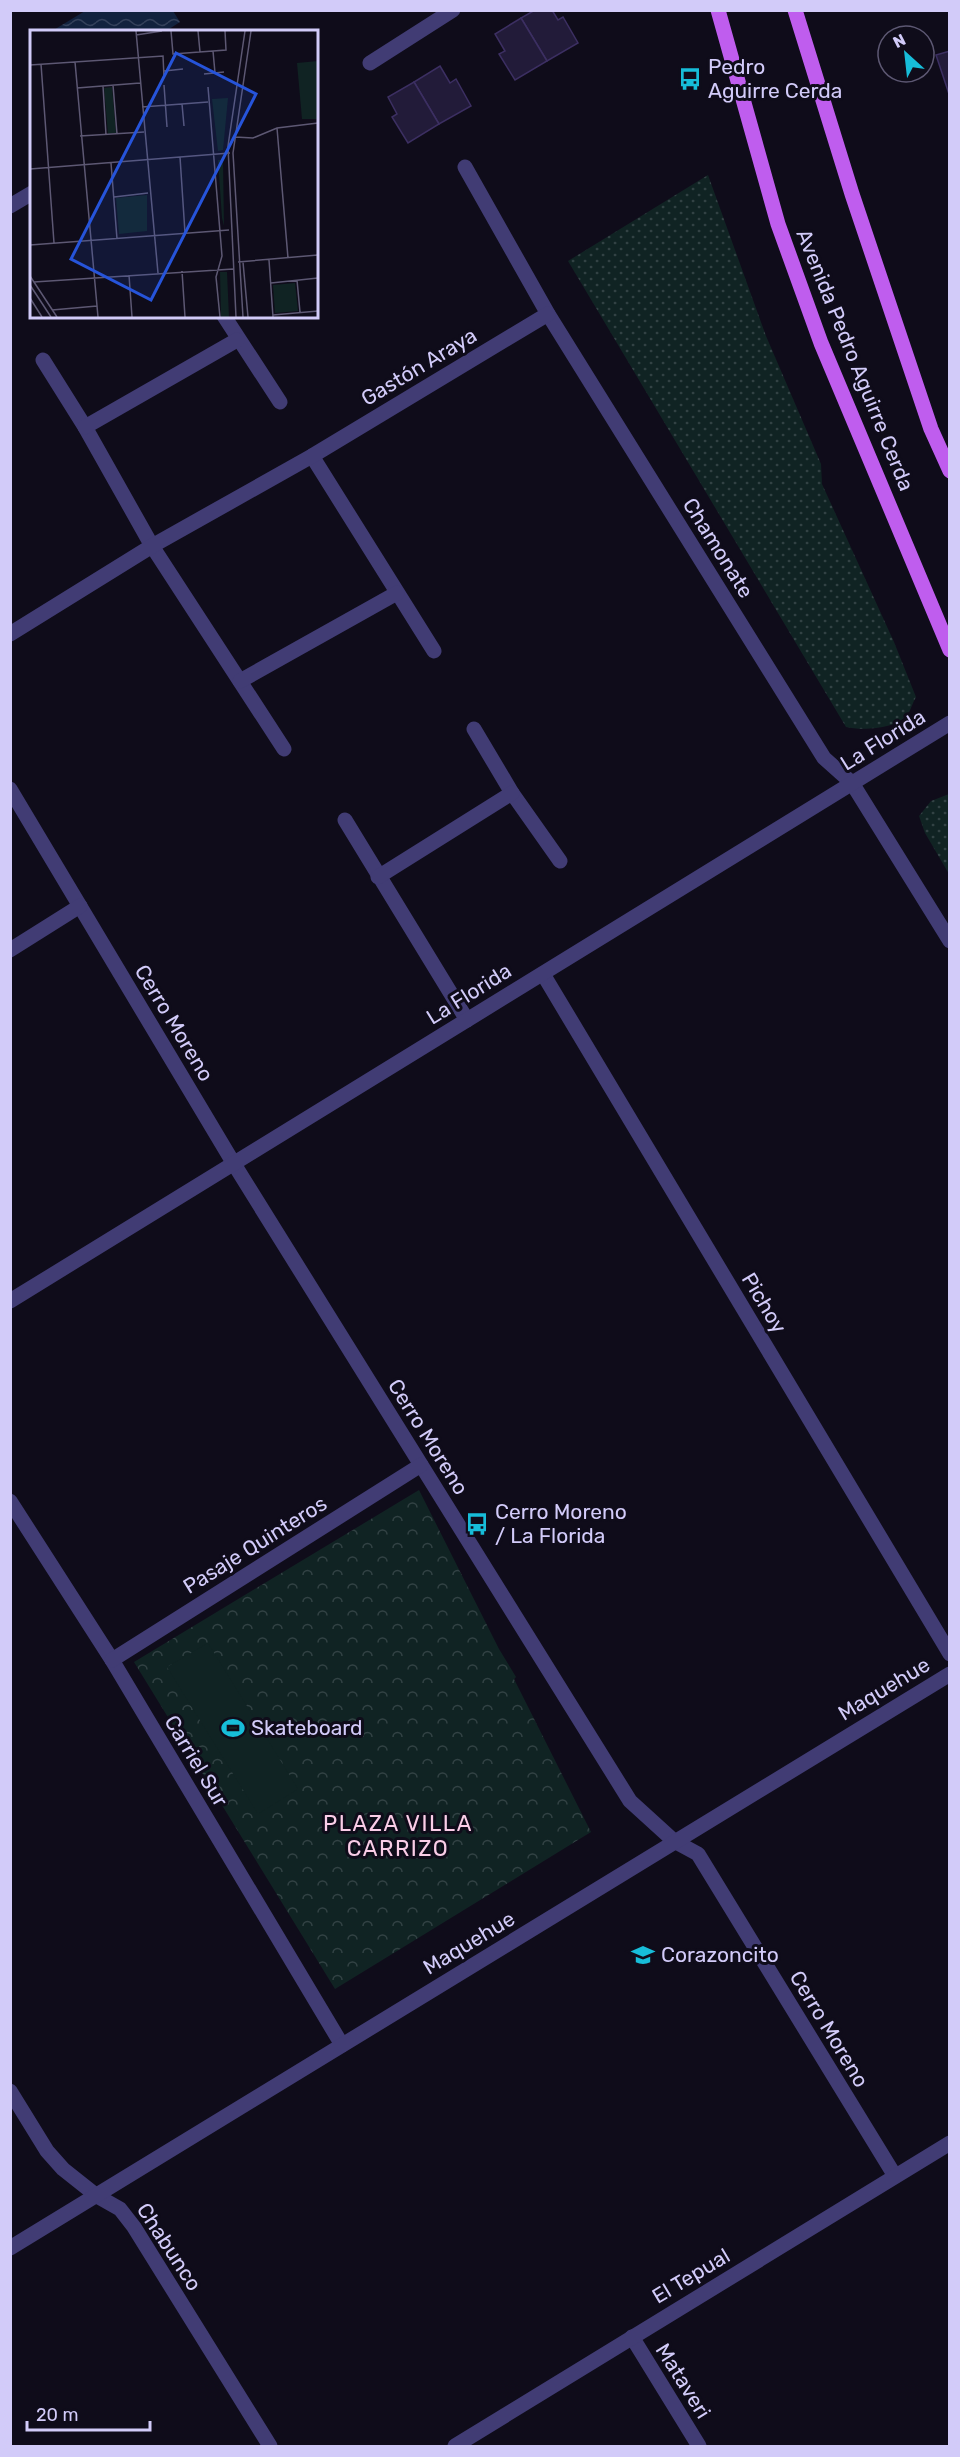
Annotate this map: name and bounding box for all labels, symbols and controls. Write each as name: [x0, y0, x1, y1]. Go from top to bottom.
north arrow: [876, 24, 936, 84]
inset map: [30, 30, 318, 318]
text: N: [890, 30, 909, 52]
place label: Pedro Aguirre Cerda: [708, 54, 842, 103]
bus stop icon: Pedro Aguirre Cerda: [677, 66, 703, 92]
street label: Avenida Pedro Aguirre Cerda: [791, 225, 919, 494]
street label: Gastón Araya: [357, 322, 481, 411]
street label: Chamonate: [678, 493, 759, 602]
street label: La Florida: [836, 704, 930, 775]
street label: La Florida: [422, 958, 516, 1029]
street label: Cerro Moreno: [130, 960, 219, 1086]
street label: Pichoy: [737, 1268, 792, 1338]
street label: Cerro Moreno: [383, 1374, 474, 1499]
street label: Pasaje Quinteros: [178, 1490, 331, 1599]
place label: Cerro Moreno / La Florida: [495, 1499, 627, 1548]
bus stop icon: Cerro Moreno / La Florida: [464, 1511, 490, 1537]
street label: Maquehue: [833, 1651, 934, 1726]
street label: Carriel Sur: [159, 1710, 234, 1811]
sports icon: Skateboard: [220, 1715, 246, 1741]
place label: Skateboard: [251, 1715, 363, 1740]
district label: PLAZA VILLA CARRIZO: [323, 1810, 473, 1862]
street label: Maquehue: [418, 1905, 519, 1980]
school or university icon: Corazoncito: [630, 1942, 656, 1968]
place label: Corazoncito: [661, 1942, 779, 1967]
street label: Cerro Moreno: [785, 1966, 874, 2092]
street label: Chabunco: [132, 2198, 207, 2295]
street label: El Tepual: [647, 2243, 734, 2308]
street label: Mataveri: [651, 2339, 716, 2423]
scale bar: [27, 2394, 150, 2432]
text: 20 m: [36, 2404, 78, 2426]

